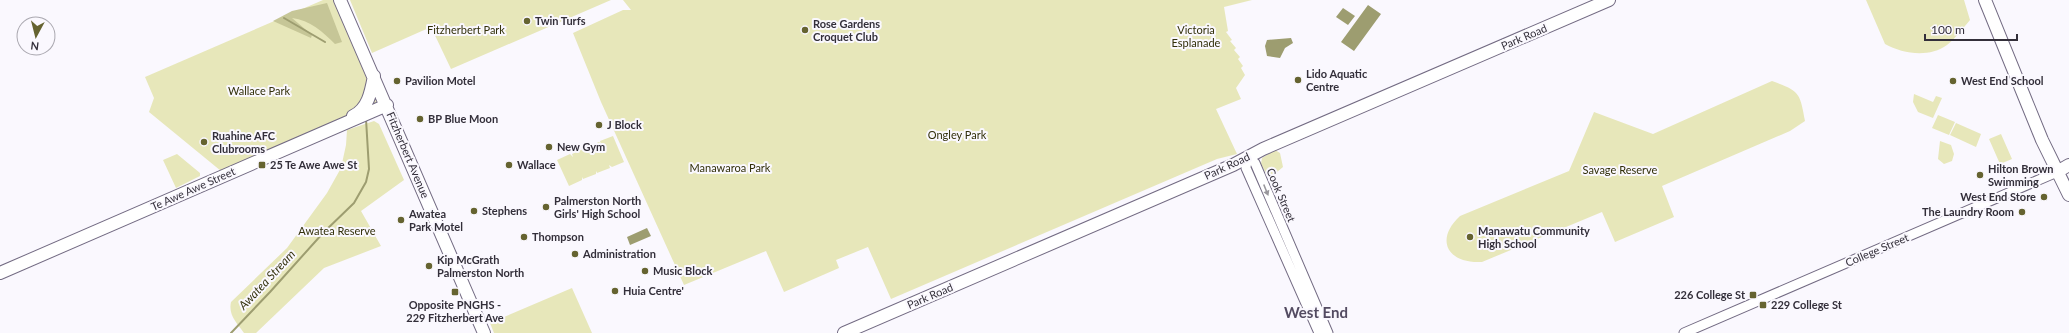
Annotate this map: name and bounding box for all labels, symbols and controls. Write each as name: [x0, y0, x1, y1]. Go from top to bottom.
place label: Twin Turfs: [535, 14, 586, 27]
north arrow: [16, 16, 56, 56]
marker: Twin Turfs: [522, 16, 532, 26]
scale bar: [1925, 16, 2017, 42]
place label: Rose Gardens Croquet Club: [813, 17, 880, 43]
street label: Park Road: [1499, 21, 1549, 52]
text: 100 m: [1931, 22, 1965, 37]
park label: Fitzherbert Park: [427, 23, 505, 36]
park label: Victoria Esplanade: [1172, 23, 1221, 49]
marker: Rose Gardens Croquet Club: [800, 25, 810, 35]
text: N: [30, 39, 40, 53]
place label: Lido Aquatic Centre: [1306, 67, 1368, 93]
place label: Pavilion Motel: [405, 74, 476, 87]
place label: West End School: [1961, 74, 2044, 87]
marker: Lido Aquatic Centre: [1293, 75, 1303, 85]
marker: Pavilion Motel: [392, 76, 402, 86]
marker: West End School: [1948, 76, 1958, 86]
park label: Wallace Park: [228, 84, 290, 97]
street label: Fitzherbert Avenue: [384, 110, 433, 200]
place label: BP Blue Moon: [428, 112, 498, 125]
marker: BP Blue Moon: [415, 114, 425, 124]
place label: J Block: [607, 118, 642, 131]
marker: J Block: [594, 120, 604, 130]
park label: Ongley Park: [928, 128, 987, 141]
place label: Ruahine AFC Clubrooms: [212, 129, 276, 155]
marker: Ruahine AFC Clubrooms: [199, 137, 209, 147]
place label: New Gym: [557, 140, 605, 153]
marker: New Gym: [544, 142, 554, 152]
street label: Park Road: [1202, 149, 1252, 182]
place label: 25 Te Awe Awe St: [270, 158, 358, 171]
place label: Wallace: [517, 158, 556, 171]
marker: 25 Te Awe Awe St: [257, 160, 267, 170]
marker: Wallace: [504, 160, 514, 170]
park label: Manawaroa Park: [690, 161, 771, 174]
place label: Hilton Brown Swimming: [1988, 162, 2054, 188]
park label: Savage Reserve: [1583, 163, 1658, 176]
street label: Te Awe Awe Street: [149, 164, 237, 213]
street label: Cook Street: [1264, 166, 1299, 224]
marker: Hilton Brown Swimming: [1975, 170, 1985, 180]
one-way arrow: [1263, 185, 1269, 197]
place label: West End Store: [1960, 190, 2036, 203]
marker: West End Store: [2039, 192, 2049, 202]
place label: Palmerston North Girls' High School: [554, 194, 641, 220]
marker: Palmerston North Girls' High School: [541, 202, 551, 212]
place label: Stephens: [482, 204, 527, 217]
place label: The Laundry Room: [1922, 205, 2014, 218]
marker: Stephens: [469, 206, 479, 216]
place label: Awatea Park Motel: [408, 207, 463, 233]
marker: The Laundry Room: [2017, 207, 2027, 217]
marker: Awatea Park Motel: [396, 215, 406, 225]
park label: Awatea Reserve: [298, 224, 376, 237]
place label: Manawatu Community High School: [1478, 224, 1590, 250]
place label: Thompson: [532, 230, 584, 243]
street label: College Street: [1843, 230, 1911, 269]
marker: Thompson: [519, 232, 529, 242]
marker: Manawatu Community High School: [1465, 232, 1475, 242]
water label: Awatea Stream: [235, 247, 298, 313]
place label: Administration: [582, 247, 656, 260]
marker: Administration: [570, 249, 580, 259]
place label: Kip McGrath Palmerston North: [437, 253, 524, 279]
marker: Kip McGrath Palmerston North: [424, 261, 434, 271]
place label: Music Block: [653, 264, 713, 277]
marker: Music Block: [640, 266, 650, 276]
street label: Park Road: [905, 280, 955, 311]
place label: Huia Centre': [623, 284, 684, 297]
marker: Huia Centre': [610, 286, 620, 296]
marker: Opposite PNGHS - 229 Fitzherbert Ave: [450, 287, 460, 297]
place label: 226 College St: [1674, 288, 1746, 301]
marker: 226 College St: [1748, 290, 1758, 300]
place label: Opposite PNGHS - 229 Fitzherbert Ave: [406, 298, 504, 324]
place label: 229 College St: [1771, 298, 1843, 311]
marker: 229 College St: [1758, 300, 1768, 310]
district label: West End: [1284, 303, 1348, 321]

